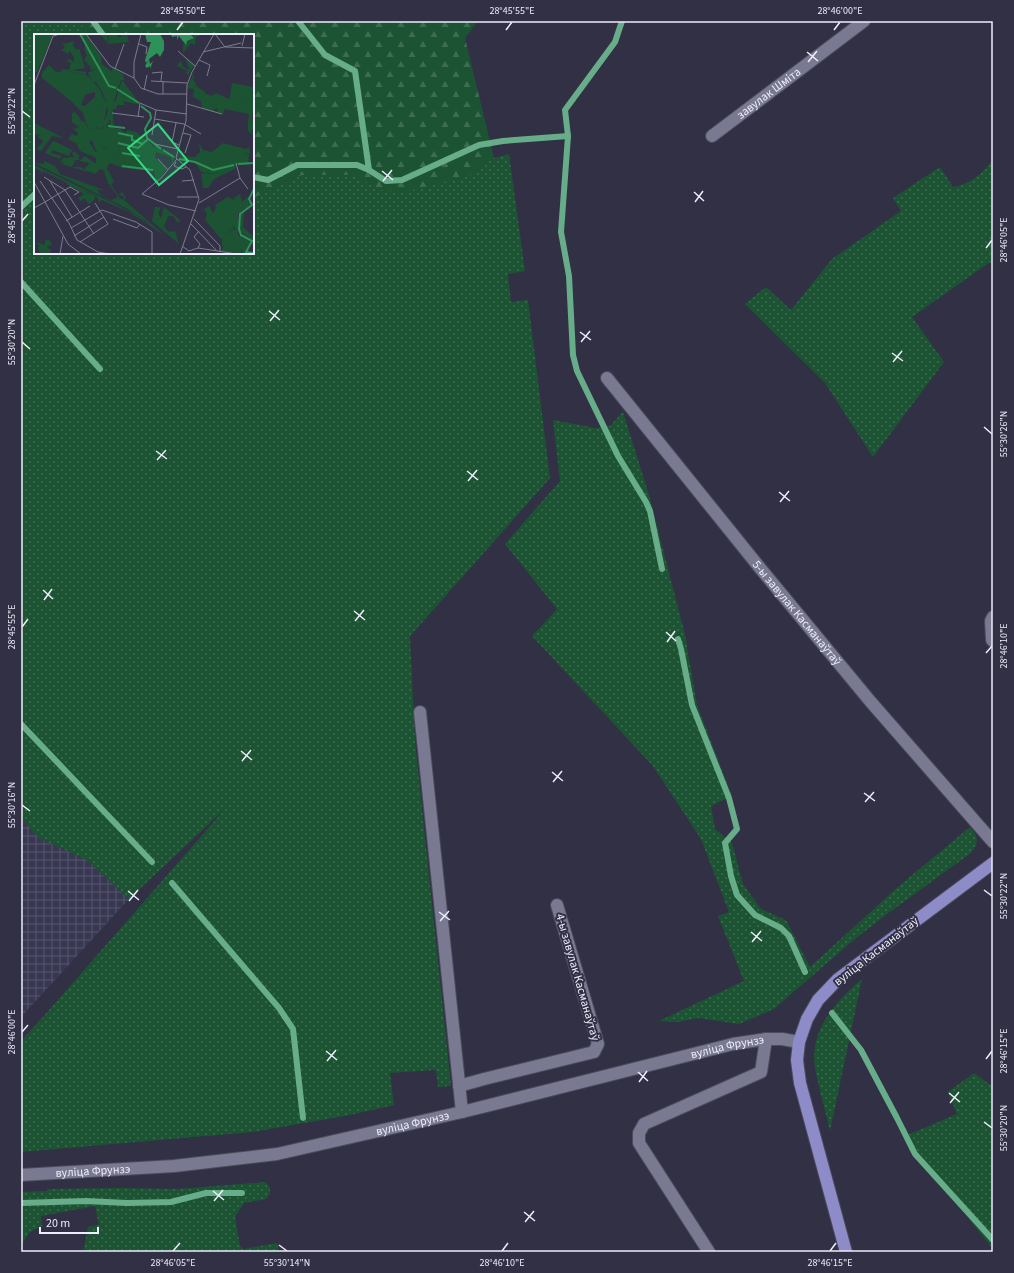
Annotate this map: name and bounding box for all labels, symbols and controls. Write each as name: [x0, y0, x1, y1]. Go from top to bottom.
text: 28°45'50"E: [160, 4, 206, 18]
text: 28°45'55"E: [489, 4, 535, 18]
text: 28°46'00"E: [817, 4, 863, 18]
inset map: [34, 34, 254, 254]
street label: завулак Шміта: [733, 64, 804, 123]
text: 55°30'22"N: [5, 88, 19, 134]
text: 28°45'50"E: [5, 198, 19, 244]
text: 28°46'05"E: [997, 217, 1011, 263]
text: 55°30'20"N: [5, 319, 19, 365]
text: 55°30'26"N: [997, 411, 1011, 457]
street label: 5-ы завулак Касманаўтаў: [748, 557, 845, 670]
text: 28°45'55"E: [5, 604, 19, 650]
text: 28°46'10"E: [997, 623, 1011, 669]
text: 55°30'16"N: [5, 782, 19, 828]
text: 55°30'22"N: [997, 873, 1011, 919]
street label: 4-ы завулак Касманаўтаў: [551, 912, 604, 1043]
street label: вуліца Касманаўтаў: [830, 913, 923, 990]
text: 28°46'00"E: [5, 1009, 19, 1055]
text: 28°46'15"E: [997, 1028, 1011, 1074]
street label: вуліца Фрунзэ: [689, 1031, 765, 1063]
text: 55°30'20"N: [997, 1105, 1011, 1151]
street label: вуліца Фрунзэ: [374, 1107, 451, 1140]
street label: вуліца Фрунзэ: [55, 1161, 131, 1182]
scale bar: [40, 1209, 98, 1235]
text: 20 m: [46, 1215, 70, 1232]
text: 28°46'05"E: [150, 1256, 196, 1270]
text: 55°30'14"N: [264, 1256, 310, 1270]
text: 28°46'10"E: [479, 1256, 525, 1270]
text: 28°46'15"E: [807, 1256, 853, 1270]

